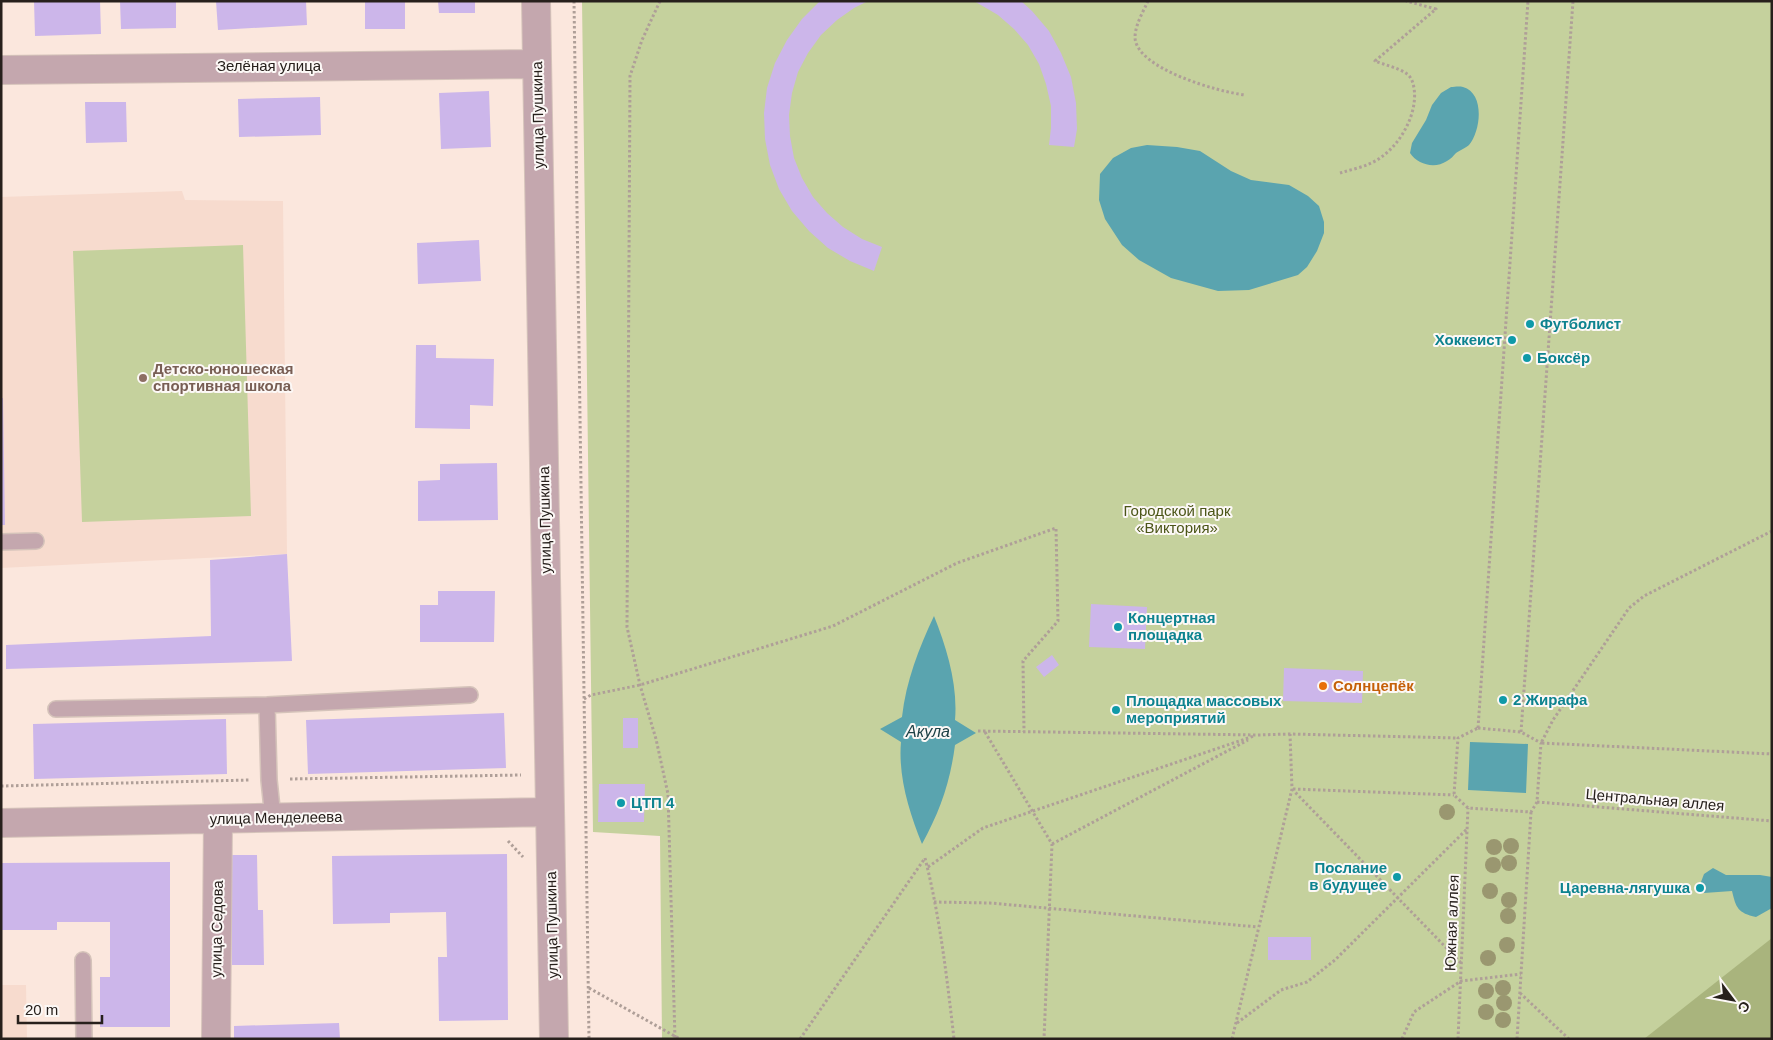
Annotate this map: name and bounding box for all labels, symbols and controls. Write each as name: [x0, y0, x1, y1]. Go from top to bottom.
street label: Зелёная улица: [217, 57, 322, 74]
street label: улица Пушкина: [528, 61, 547, 169]
place label: Футболист: [1540, 315, 1621, 332]
marker: Футболист: [1524, 318, 1536, 330]
place label: Хоккеист: [1435, 331, 1502, 348]
marker: Хоккеист: [1506, 334, 1518, 346]
place label: Боксёр: [1537, 349, 1590, 366]
marker: Боксёр: [1521, 352, 1533, 364]
place label: Детско-юношеская спортивная школа: [153, 360, 294, 394]
marker: Детско-юношеская спортивная школа: [137, 372, 149, 384]
street label: улица Пушкина: [535, 466, 554, 574]
park label: Городской парк «Виктория»: [1123, 502, 1231, 536]
place label: Концертная площадка: [1128, 609, 1215, 643]
marker: Концертная площадка: [1112, 621, 1124, 633]
place label: Солнцепёк: [1333, 677, 1414, 694]
marker: Солнцепёк: [1317, 680, 1329, 692]
place label: 2 Жирафа: [1513, 691, 1588, 708]
place label: Площадка массовых мероприятий: [1126, 692, 1282, 726]
marker: 2 Жирафа: [1497, 694, 1509, 706]
marker: Площадка массовых мероприятий: [1110, 704, 1122, 716]
water label: Акула: [905, 723, 950, 740]
street label: Центральная аллея: [1585, 785, 1725, 814]
place label: ЦТП 4: [631, 794, 675, 811]
marker: ЦТП 4: [615, 797, 627, 809]
street label: улица Менделеева: [209, 808, 343, 827]
place label: Послание в будущее: [1309, 859, 1387, 893]
street label: улица Пушкина: [542, 871, 561, 979]
marker: Послание в будущее: [1391, 871, 1403, 883]
street label: Южная аллея: [1441, 875, 1462, 971]
street label: улица Седова: [207, 879, 226, 978]
place label: Царевна-лягушка: [1560, 879, 1691, 896]
marker: Царевна-лягушка: [1694, 882, 1706, 894]
north arrow: [1708, 975, 1758, 1025]
scale bar: [18, 992, 101, 1024]
text: С: [1735, 998, 1753, 1015]
text: 20 m: [25, 1001, 58, 1018]

